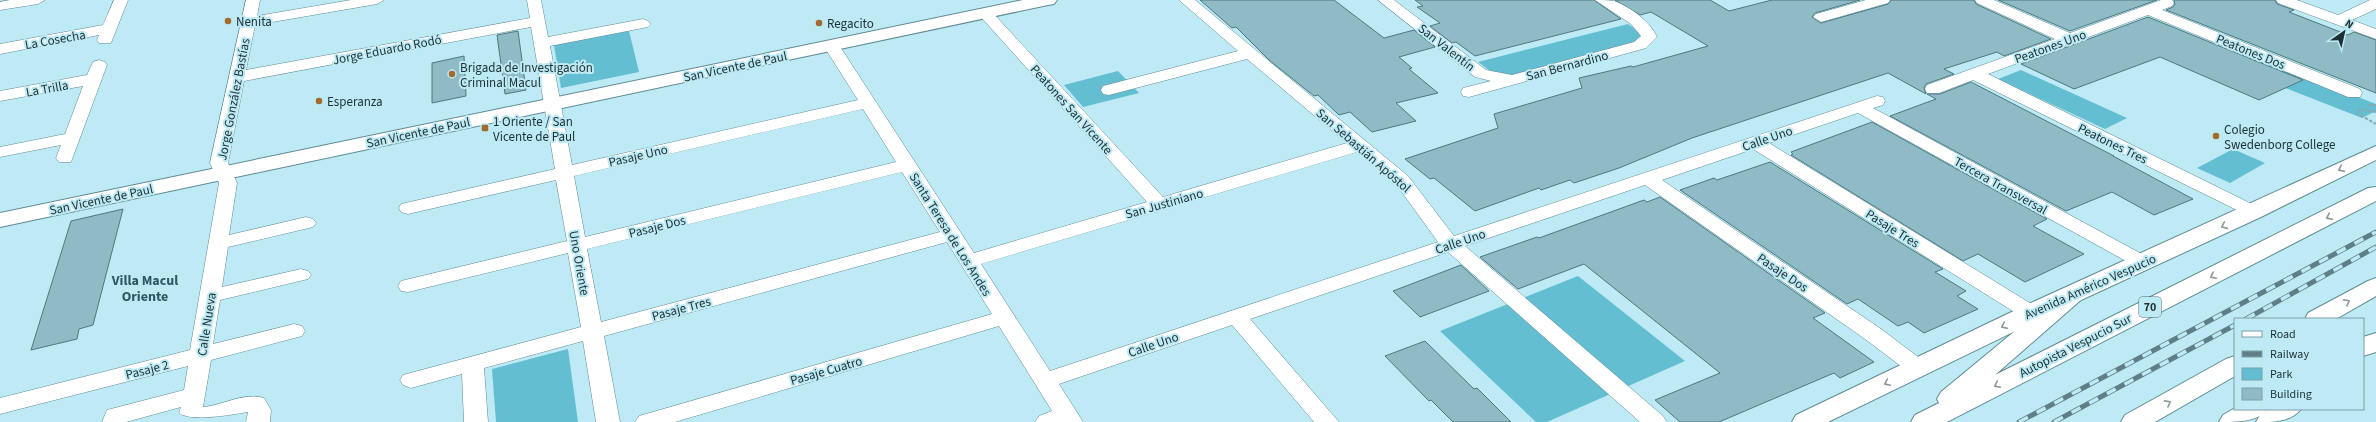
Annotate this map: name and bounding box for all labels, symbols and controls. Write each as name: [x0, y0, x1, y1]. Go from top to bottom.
north arrow: [2324, 12, 2364, 52]
place label: Nenita: [236, 13, 272, 31]
place label: Regacito: [827, 15, 874, 33]
marker: Nenita: [223, 16, 233, 26]
text: N: [2342, 16, 2357, 32]
marker: Regacito: [814, 18, 824, 28]
street label: San Valentín: [1414, 20, 1479, 76]
street label: La Cosecha: [23, 26, 87, 54]
street label: Peatones Uno: [2012, 26, 2089, 68]
street label: Peatones Dos: [2213, 30, 2288, 74]
street label: Jorge Eduardo Rodó: [331, 31, 443, 69]
street label: Jorge González Bastías: [213, 36, 255, 162]
street label: San Bernardino: [1524, 46, 1610, 86]
street label: San Vicente de Paul: [682, 47, 789, 87]
place label: Brigada de Investigación Criminal Macul: [460, 59, 593, 92]
street label: Peatones San Vicente: [1026, 61, 1117, 159]
marker: Brigada de Investigación Criminal Macul: [447, 69, 457, 79]
street label: La Trilla: [25, 76, 70, 102]
place label: Esperanza: [327, 93, 383, 111]
marker: Esperanza: [314, 96, 324, 106]
street label: San Sebastián Apóstol: [1312, 105, 1415, 197]
street label: San Vicente de Paul: [365, 113, 472, 153]
place label: 1 Oriente / San Vicente de Paul: [493, 113, 575, 146]
street label: Peatones Tres: [2075, 119, 2151, 169]
place label: Colegio Swedenborg College: [2224, 121, 2335, 154]
street label: Calle Uno: [1740, 122, 1795, 156]
marker: 1 Oriente / San Vicente de Paul: [480, 123, 490, 133]
marker: Colegio Swedenborg College: [2211, 131, 2221, 141]
street label: Pasaje Uno: [607, 140, 670, 172]
street label: Tercera Transversal: [1951, 153, 2051, 219]
one-way arrow: [2338, 164, 2345, 172]
street label: Santa Teresa de Los Andes: [905, 169, 996, 300]
street label: San Vicente de Paul: [48, 180, 155, 220]
street label: San Justiniano: [1123, 184, 1205, 224]
street label: Pasaje Tres: [1862, 205, 1923, 253]
street label: Pasaje Dos: [627, 211, 688, 243]
one-way arrow: [2325, 212, 2333, 220]
one-way arrow: [2220, 221, 2227, 229]
street label: Calle Uno: [1433, 225, 1488, 259]
street label: Uno Oriente: [564, 229, 594, 297]
street label: Pasaje Dos: [1753, 249, 1812, 297]
street label: Avenida Américo Vespucio: [2022, 250, 2159, 324]
district label: Villa Macul Oriente: [111, 271, 178, 307]
one-way arrow: [2210, 271, 2217, 278]
street label: Calle Nueva: [193, 291, 221, 357]
street label: Pasaje Tres: [650, 292, 713, 325]
road number: 70: [2139, 297, 2161, 317]
one-way arrow: [2342, 300, 2350, 307]
street label: Autopista Vespucio Sur: [2016, 309, 2135, 382]
legend: [2234, 318, 2364, 410]
one-way arrow: [2000, 321, 2008, 329]
text: Road: [2270, 326, 2296, 343]
street label: Calle Uno: [1126, 328, 1181, 362]
text: Railway: [2270, 346, 2309, 363]
street label: Pasaje Cuatro: [788, 352, 864, 390]
street label: Pasaje 2: [124, 356, 171, 384]
text: Park: [2270, 366, 2292, 383]
one-way arrow: [1883, 378, 1891, 386]
one-way arrow: [1994, 380, 2001, 388]
text: Building: [2270, 386, 2312, 403]
one-way arrow: [2164, 400, 2171, 407]

